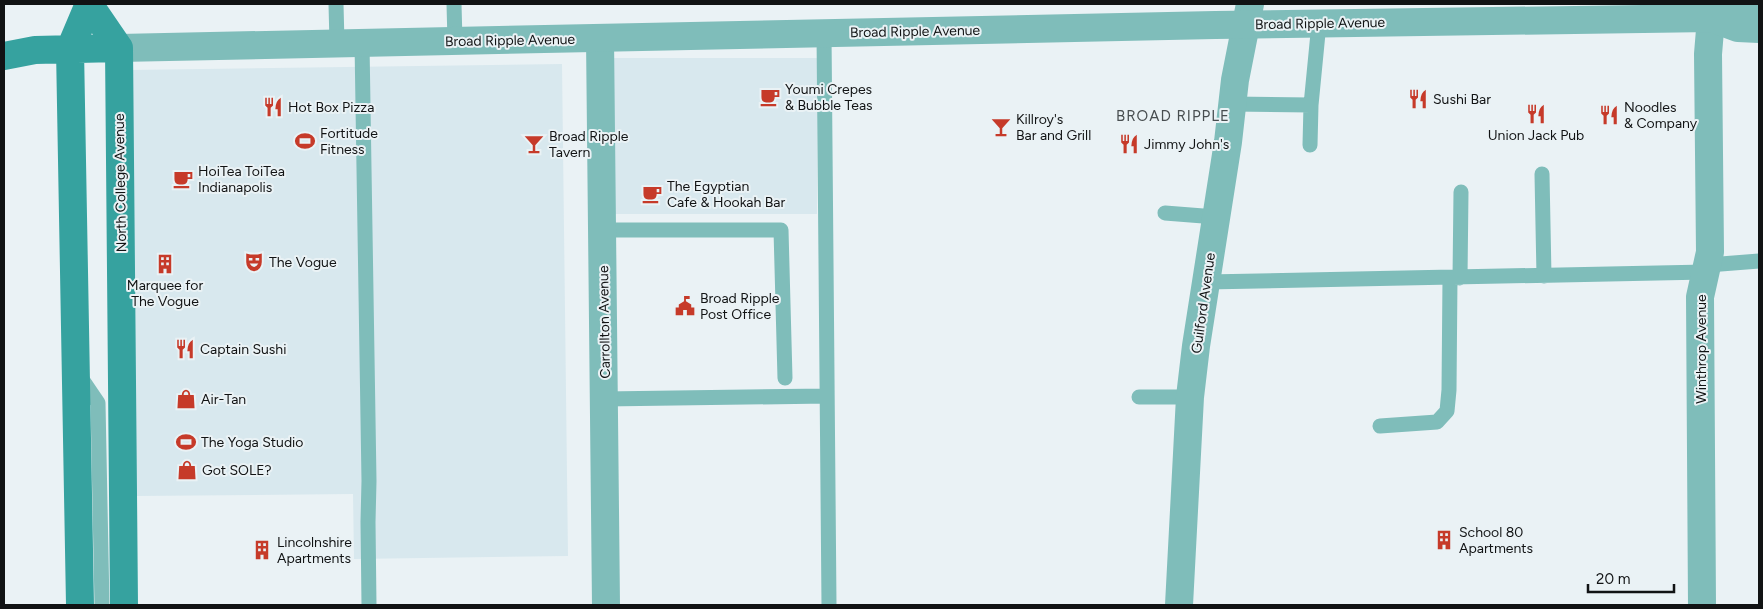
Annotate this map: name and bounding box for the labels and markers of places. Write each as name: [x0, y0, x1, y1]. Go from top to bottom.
place label: Youmi Crepes & Bubble Teas: [785, 81, 873, 114]
cafe icon: Youmi Crepes & Bubble Teas: [759, 86, 781, 108]
restaurant icon: Sushi Bar: [1407, 88, 1429, 110]
place label: Sushi Bar: [1433, 91, 1491, 108]
restaurant icon: Hot Box Pizza: [262, 96, 284, 118]
place label: Hot Box Pizza: [288, 99, 374, 116]
place label: Noodles & Company: [1624, 99, 1698, 132]
restaurant icon: Union Jack Pub: [1525, 103, 1547, 125]
restaurant icon: Noodles & Company: [1598, 104, 1620, 126]
place label: Killroy's Bar and Grill: [1016, 111, 1091, 144]
bar icon: Killroy's Bar and Grill: [990, 116, 1012, 138]
place label: Fortitude Fitness: [320, 125, 378, 158]
place label: Union Jack Pub: [1488, 127, 1584, 144]
place label: Broad Ripple Tavern: [549, 128, 629, 161]
sports icon: Fortitude Fitness: [294, 130, 316, 152]
bar icon: Broad Ripple Tavern: [523, 133, 545, 155]
restaurant icon: Jimmy John's: [1118, 133, 1140, 155]
place label: Jimmy John's: [1144, 136, 1229, 153]
place label: HoiTea ToiTea Indianapolis: [198, 163, 285, 196]
cafe icon: HoiTea ToiTea Indianapolis: [172, 168, 194, 190]
place label: The Egyptian Cafe & Hookah Bar: [667, 178, 785, 211]
cafe icon: The Egyptian Cafe & Hookah Bar: [641, 183, 663, 205]
theatre icon: The Vogue: [243, 251, 265, 273]
building icon: Marquee for The Vogue: [154, 253, 176, 275]
place label: The Vogue: [269, 254, 337, 271]
place label: Marquee for The Vogue: [127, 277, 203, 310]
place label: Broad Ripple Post Office: [700, 290, 780, 323]
public building icon: Broad Ripple Post Office: [674, 295, 696, 317]
restaurant icon: Captain Sushi: [174, 338, 196, 360]
place label: Captain Sushi: [200, 341, 286, 358]
shop icon: Air-Tan: [175, 388, 197, 410]
place label: Air-Tan: [201, 391, 246, 408]
sports icon: The Yoga Studio: [175, 431, 197, 453]
place label: The Yoga Studio: [201, 434, 303, 451]
shop icon: Got SOLE?: [176, 459, 198, 481]
place label: Got SOLE?: [202, 462, 272, 479]
place label: School 80 Apartments: [1459, 524, 1533, 557]
building icon: School 80 Apartments: [1433, 529, 1455, 551]
place label: Lincolnshire Apartments: [277, 534, 352, 567]
building icon: Lincolnshire Apartments: [251, 539, 273, 561]

